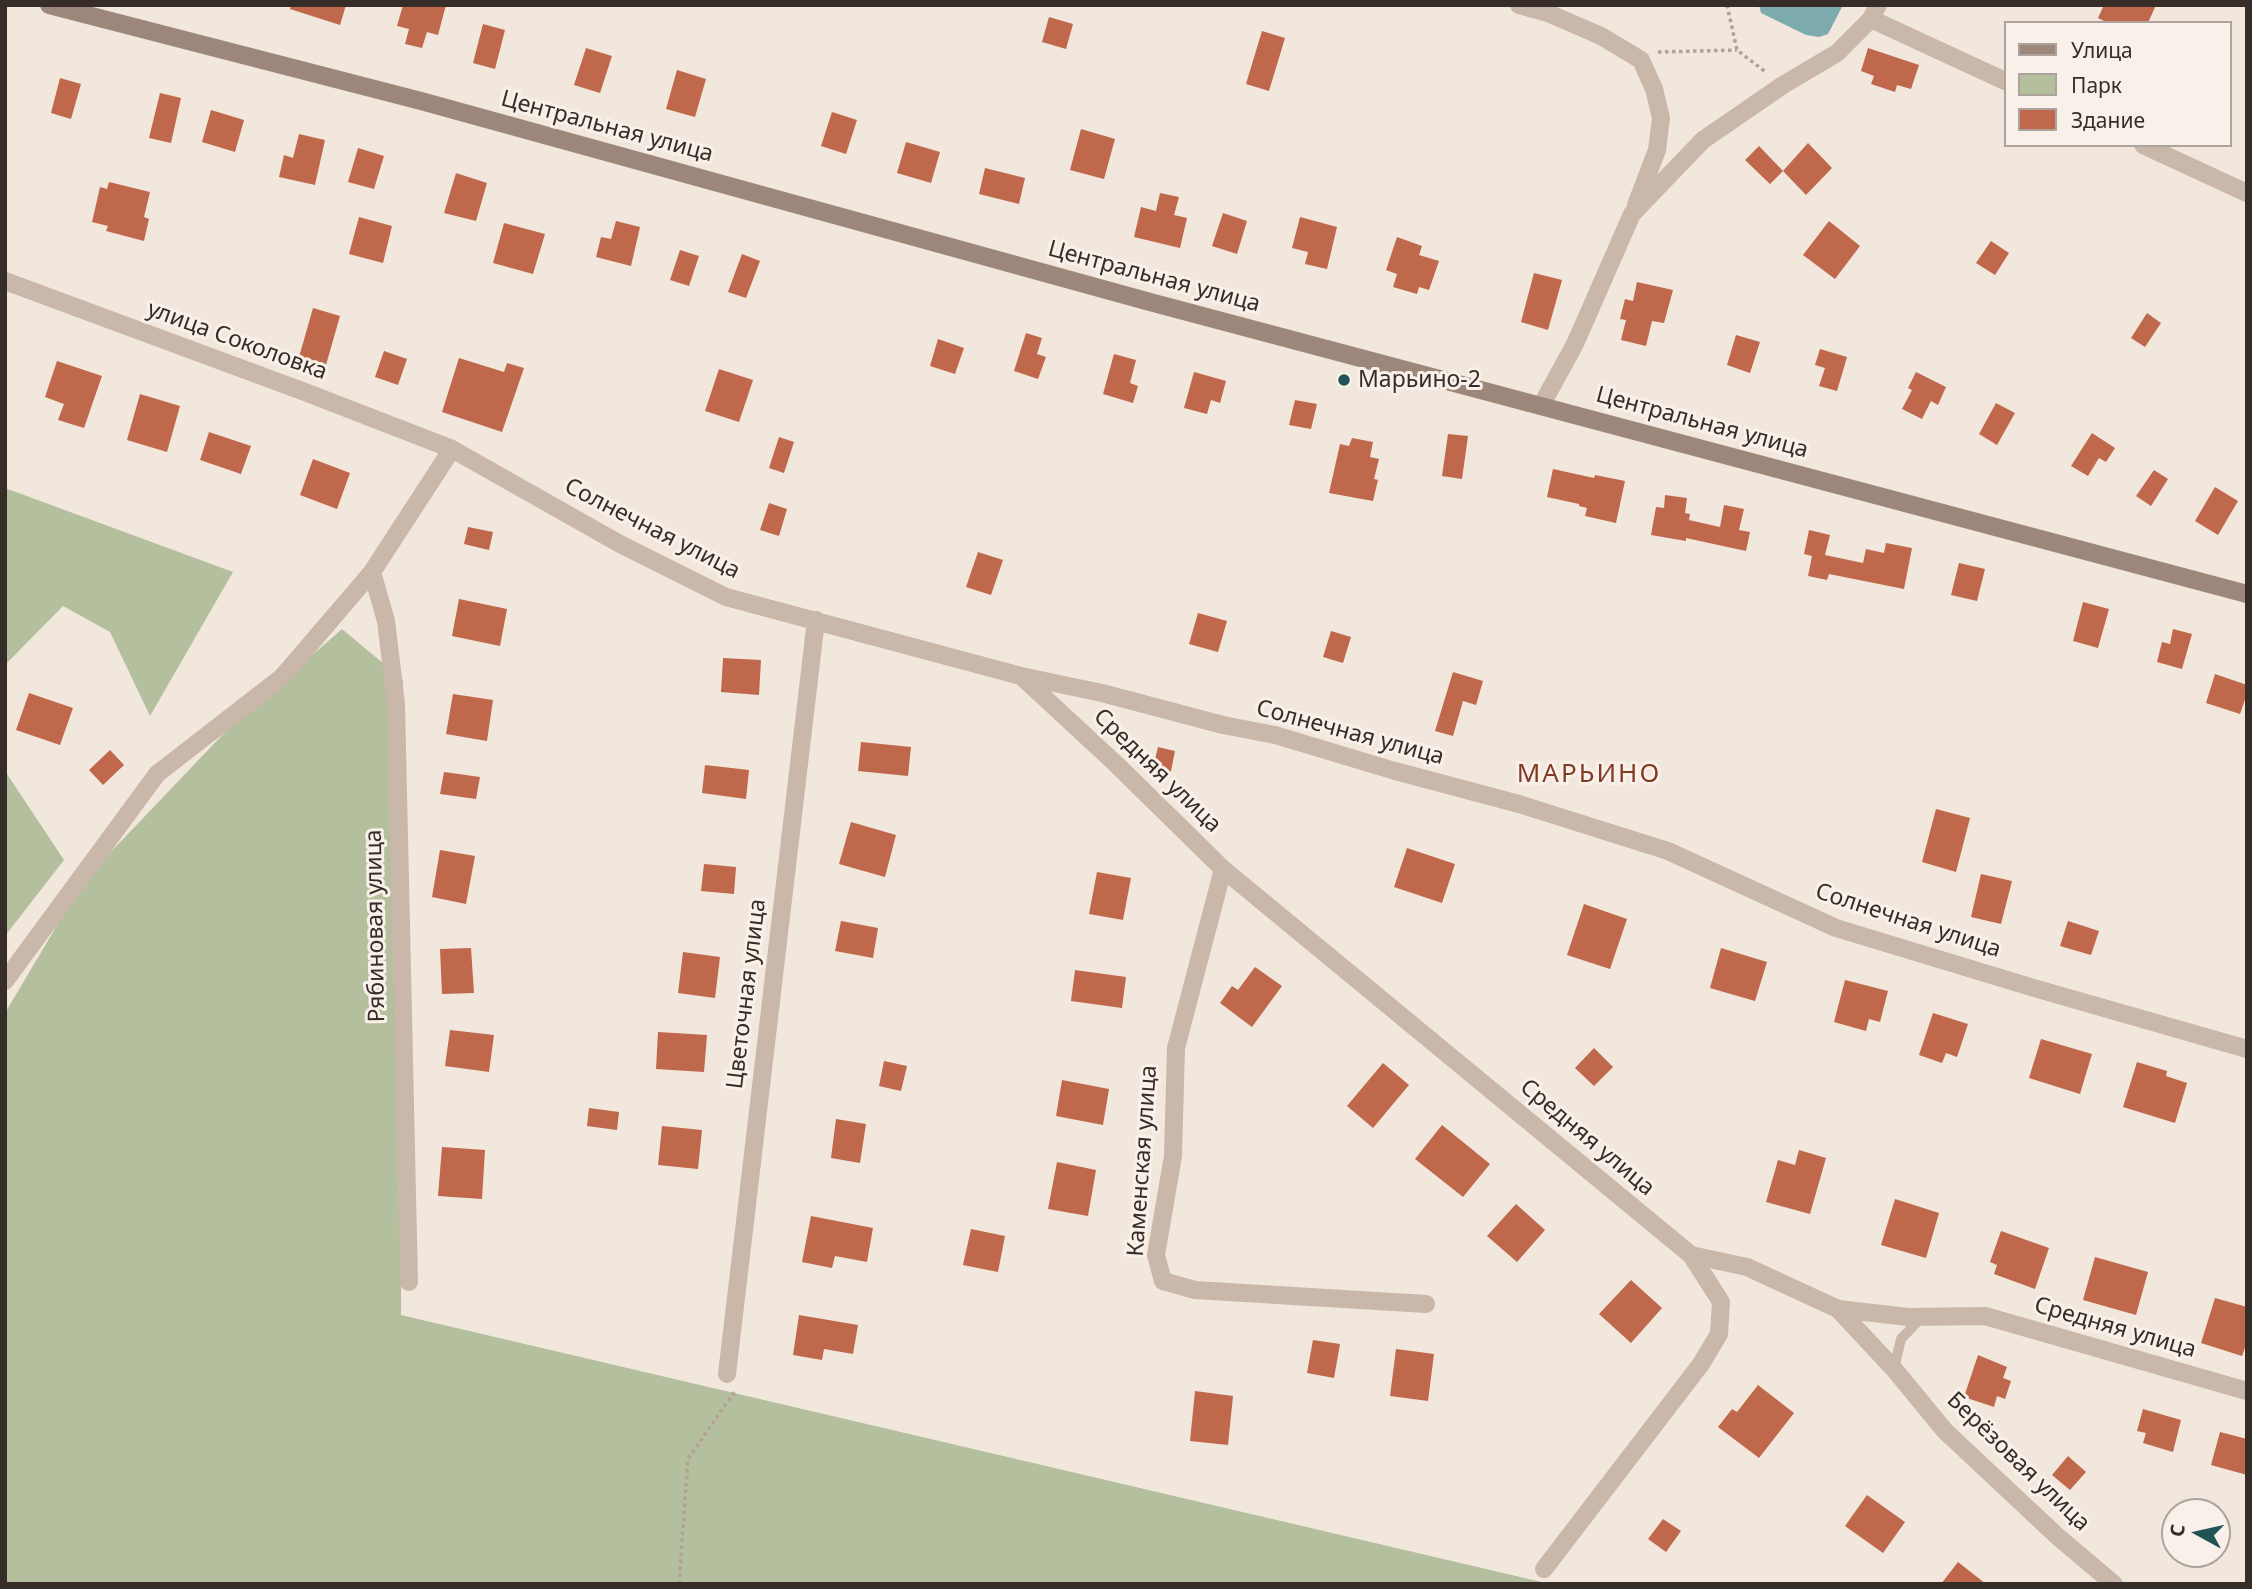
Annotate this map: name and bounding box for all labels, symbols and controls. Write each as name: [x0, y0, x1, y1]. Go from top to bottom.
legend: [2004, 21, 2231, 147]
text: Улица: [2071, 36, 2133, 64]
text: Парк: [2071, 71, 2122, 99]
street label: Центральная улица: [498, 85, 716, 169]
text: Здание: [2071, 106, 2145, 134]
street label: Центральная улица: [1045, 235, 1263, 319]
street label: улица Соколовка: [143, 296, 331, 386]
place label: Марьино-2: [1358, 366, 1481, 394]
marker: Марьино-2: [1336, 372, 1352, 388]
street label: Центральная улица: [1593, 381, 1811, 465]
street label: Солнечная улица: [560, 473, 744, 585]
street label: Солнечная улица: [1253, 695, 1447, 771]
street label: Средняя улица: [1087, 703, 1227, 839]
district label: МАРЬИНО: [1518, 759, 1660, 791]
street label: Рябиновая улица: [361, 829, 391, 1023]
street label: Солнечная улица: [1812, 878, 2004, 964]
street label: Цветочная улица: [722, 897, 772, 1091]
street label: Каменская улица: [1123, 1064, 1163, 1258]
street label: Средняя улица: [1514, 1074, 1660, 1202]
street label: Средняя улица: [2031, 1292, 2199, 1364]
street label: Берёзовая улица: [1941, 1387, 2095, 1537]
north arrow: [2161, 1498, 2231, 1568]
text: С: [2163, 1522, 2191, 1538]

